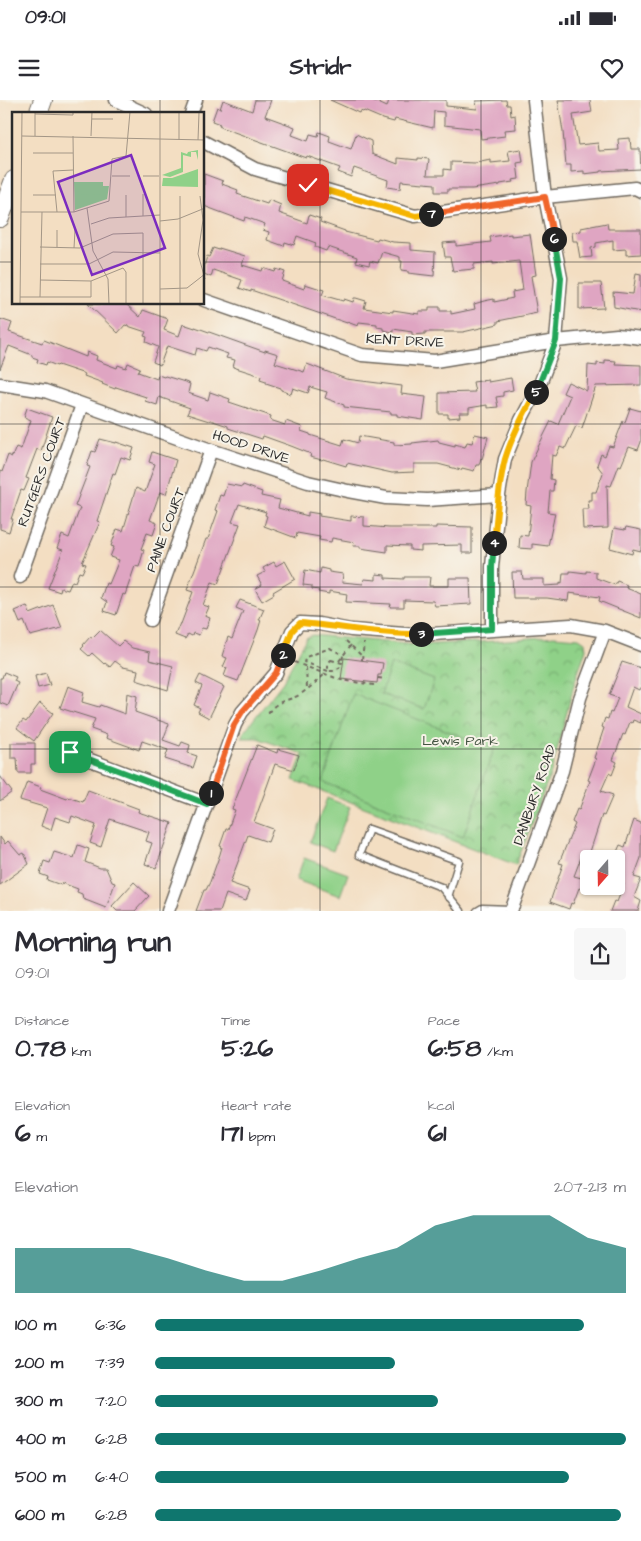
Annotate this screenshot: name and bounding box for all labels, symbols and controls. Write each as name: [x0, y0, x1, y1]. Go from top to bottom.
text: 09:01: [25, 4, 65, 31]
text: Stridr: [290, 52, 351, 83]
icon: menu: [15, 54, 43, 82]
icon: heart: [598, 54, 626, 82]
inset map: [12, 112, 205, 305]
pin: [287, 164, 329, 206]
icon: check: [294, 171, 322, 199]
pin: 7: [418, 202, 444, 226]
text: 7: [427, 204, 436, 224]
pin: 6: [542, 226, 566, 252]
text: 6: [550, 229, 559, 249]
street label: KENT DRIVE: [365, 329, 445, 353]
pin: 5: [524, 380, 548, 404]
text: 5: [532, 382, 541, 402]
street label: RUTGERS COURT: [13, 414, 71, 529]
street label: HOOD DRIVE: [210, 425, 293, 469]
street label: PAINE COURT: [141, 485, 191, 575]
pin: 4: [482, 530, 506, 556]
text: 4: [490, 533, 499, 553]
pin: 3: [408, 622, 434, 646]
text: 3: [418, 624, 425, 644]
pin: 2: [270, 642, 296, 668]
text: 2: [279, 645, 288, 665]
pin: [49, 731, 91, 773]
park label: Lewis Park: [422, 731, 498, 751]
icon: arrive: [56, 738, 84, 766]
street label: DANBURY ROAD: [508, 742, 562, 848]
pin: 1: [198, 780, 224, 806]
text: 1: [211, 783, 212, 803]
north arrow: [580, 850, 625, 895]
map controls: [580, 850, 625, 895]
text: Morning run: [15, 923, 171, 962]
button: share: [574, 928, 626, 980]
text: 09:01: [15, 962, 49, 984]
text: Distance: [15, 1011, 69, 1031]
text: Time: [221, 1011, 251, 1031]
text: Pace: [428, 1011, 460, 1031]
text: 0.78: [15, 1031, 66, 1066]
text: 5:26: [221, 1031, 273, 1066]
text: 6:58: [428, 1031, 481, 1066]
text: km: [66, 1042, 91, 1062]
text: /km: [481, 1042, 513, 1062]
text: Elevation: [15, 1096, 70, 1116]
text: Heart rate: [221, 1096, 292, 1116]
text: kcal: [428, 1096, 454, 1116]
text: 6: [15, 1116, 31, 1151]
text: 171: [221, 1116, 243, 1151]
text: 61: [428, 1116, 447, 1151]
text: m: [31, 1127, 47, 1147]
text: bpm: [243, 1127, 275, 1147]
text: Elevation: [15, 1176, 78, 1198]
text: 207–213 m: [554, 1176, 626, 1198]
text: 100 m: [15, 1314, 56, 1336]
text: 6:36: [95, 1314, 126, 1336]
text: 200 m: [15, 1352, 63, 1374]
text: 7:39: [95, 1352, 125, 1374]
text: 300 m: [15, 1390, 62, 1412]
text: 7:20: [95, 1390, 127, 1412]
text: 400 m: [15, 1428, 65, 1450]
text: 6:28: [95, 1428, 127, 1450]
text: 500 m: [15, 1466, 65, 1488]
text: 6:40: [95, 1466, 129, 1488]
text: 600 m: [15, 1504, 64, 1526]
text: 6:28: [95, 1504, 127, 1526]

